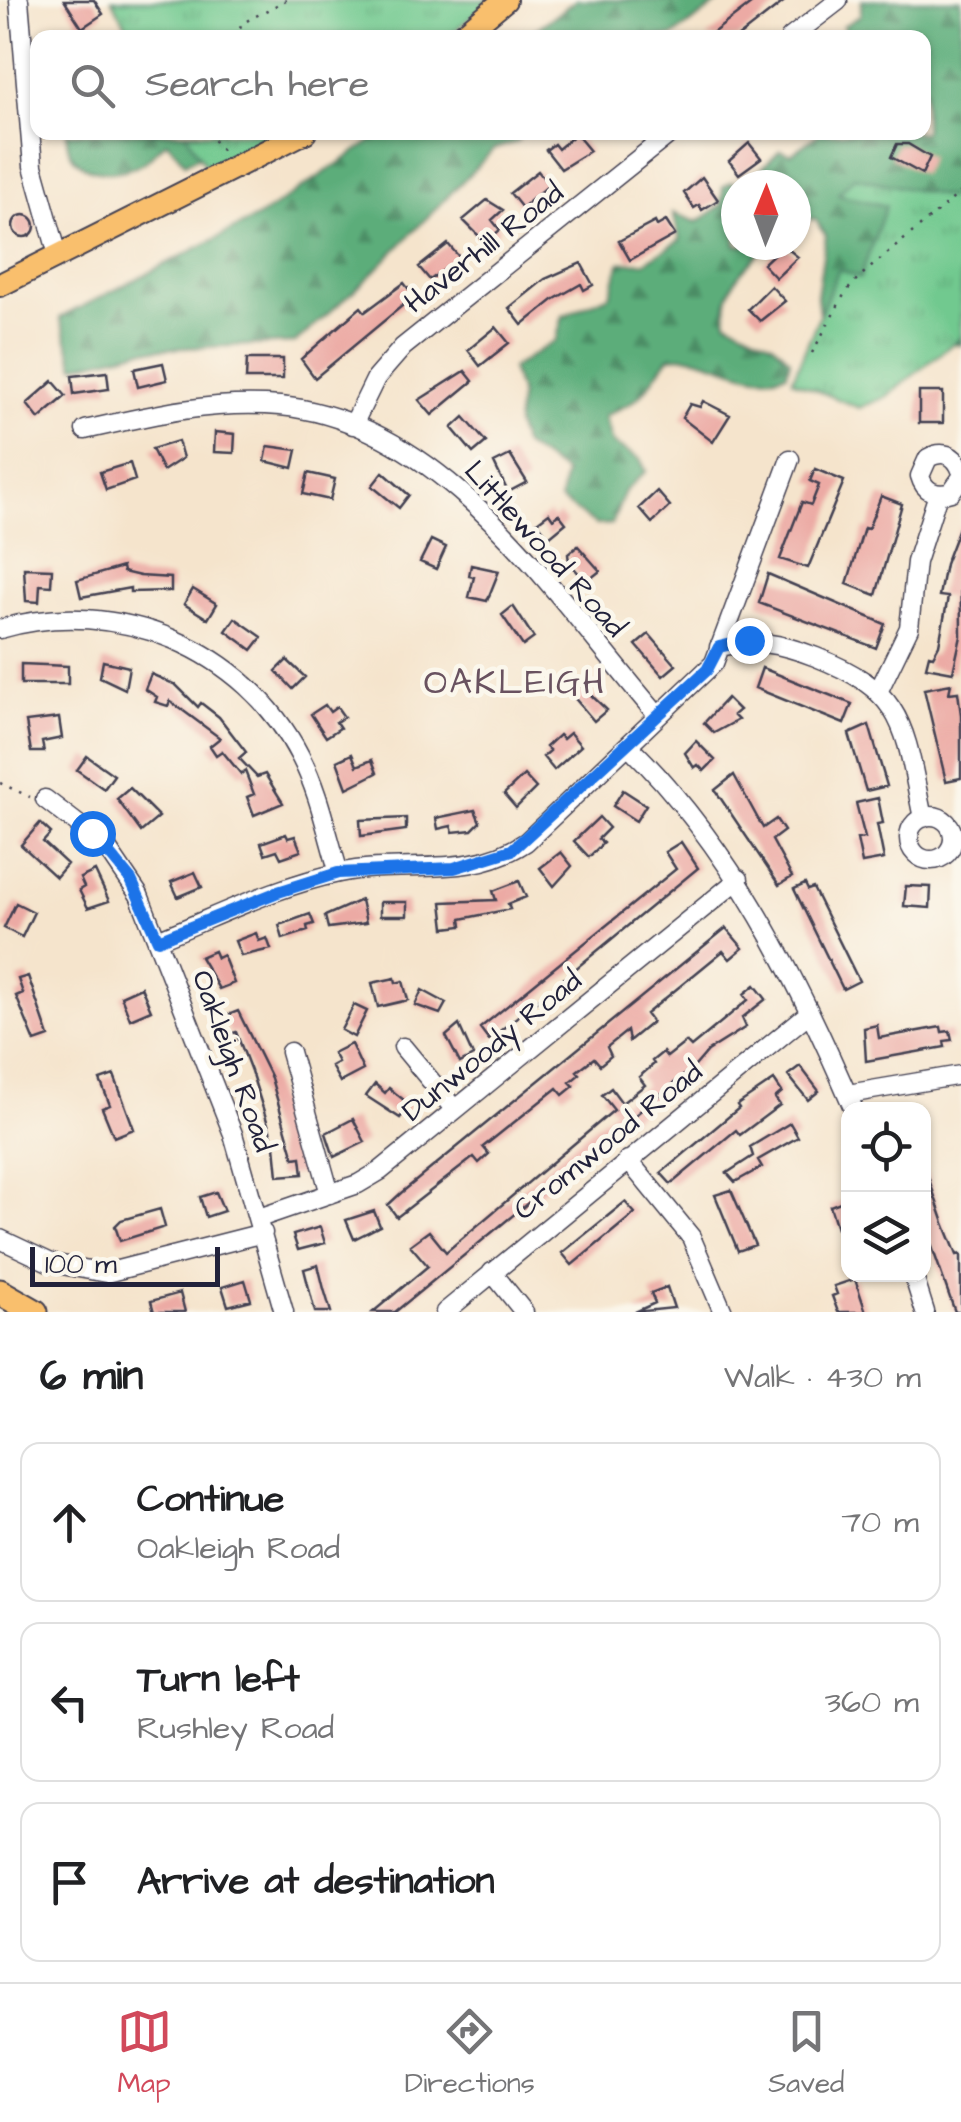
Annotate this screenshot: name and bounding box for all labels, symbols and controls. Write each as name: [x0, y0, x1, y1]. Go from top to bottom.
search box: [30, 30, 931, 140]
icon: search: [65, 58, 120, 113]
text: Search here: [145, 59, 369, 111]
north arrow: [721, 170, 811, 260]
street label: Haverhill Road: [396, 172, 572, 324]
street label: Littlewood Road: [454, 451, 636, 647]
route end: [727, 618, 773, 664]
district label: OAKLEIGH: [424, 658, 606, 707]
route start: [70, 811, 116, 857]
street label: Dunwoody Road: [393, 960, 592, 1132]
street label: Oakleigh Road: [180, 964, 285, 1158]
street label: Cromwood Road: [505, 1052, 711, 1230]
map controls: [841, 1102, 931, 1282]
button: locate: [841, 1102, 931, 1192]
button: layers: [841, 1192, 931, 1282]
scale bar: [30, 1242, 220, 1286]
text: 100 m: [45, 1245, 117, 1284]
text: 6 min: [40, 1348, 143, 1406]
text: Walk · 430 m: [724, 1355, 921, 1400]
text: Continue: [137, 1474, 284, 1526]
icon: ahead: [42, 1495, 97, 1550]
text: 70 m: [841, 1500, 919, 1545]
text: Oakleigh Road: [137, 1526, 340, 1571]
text: Turn left: [137, 1654, 300, 1706]
icon: left: [42, 1675, 97, 1730]
text: 360 m: [825, 1680, 919, 1725]
text: Rushley Road: [137, 1706, 334, 1751]
icon: arrive: [42, 1855, 97, 1910]
text: Arrive at destination: [137, 1856, 494, 1908]
tab: Map: [117, 2004, 172, 2103]
tab: Directions: [405, 2004, 535, 2103]
tab: Saved: [768, 2004, 844, 2103]

